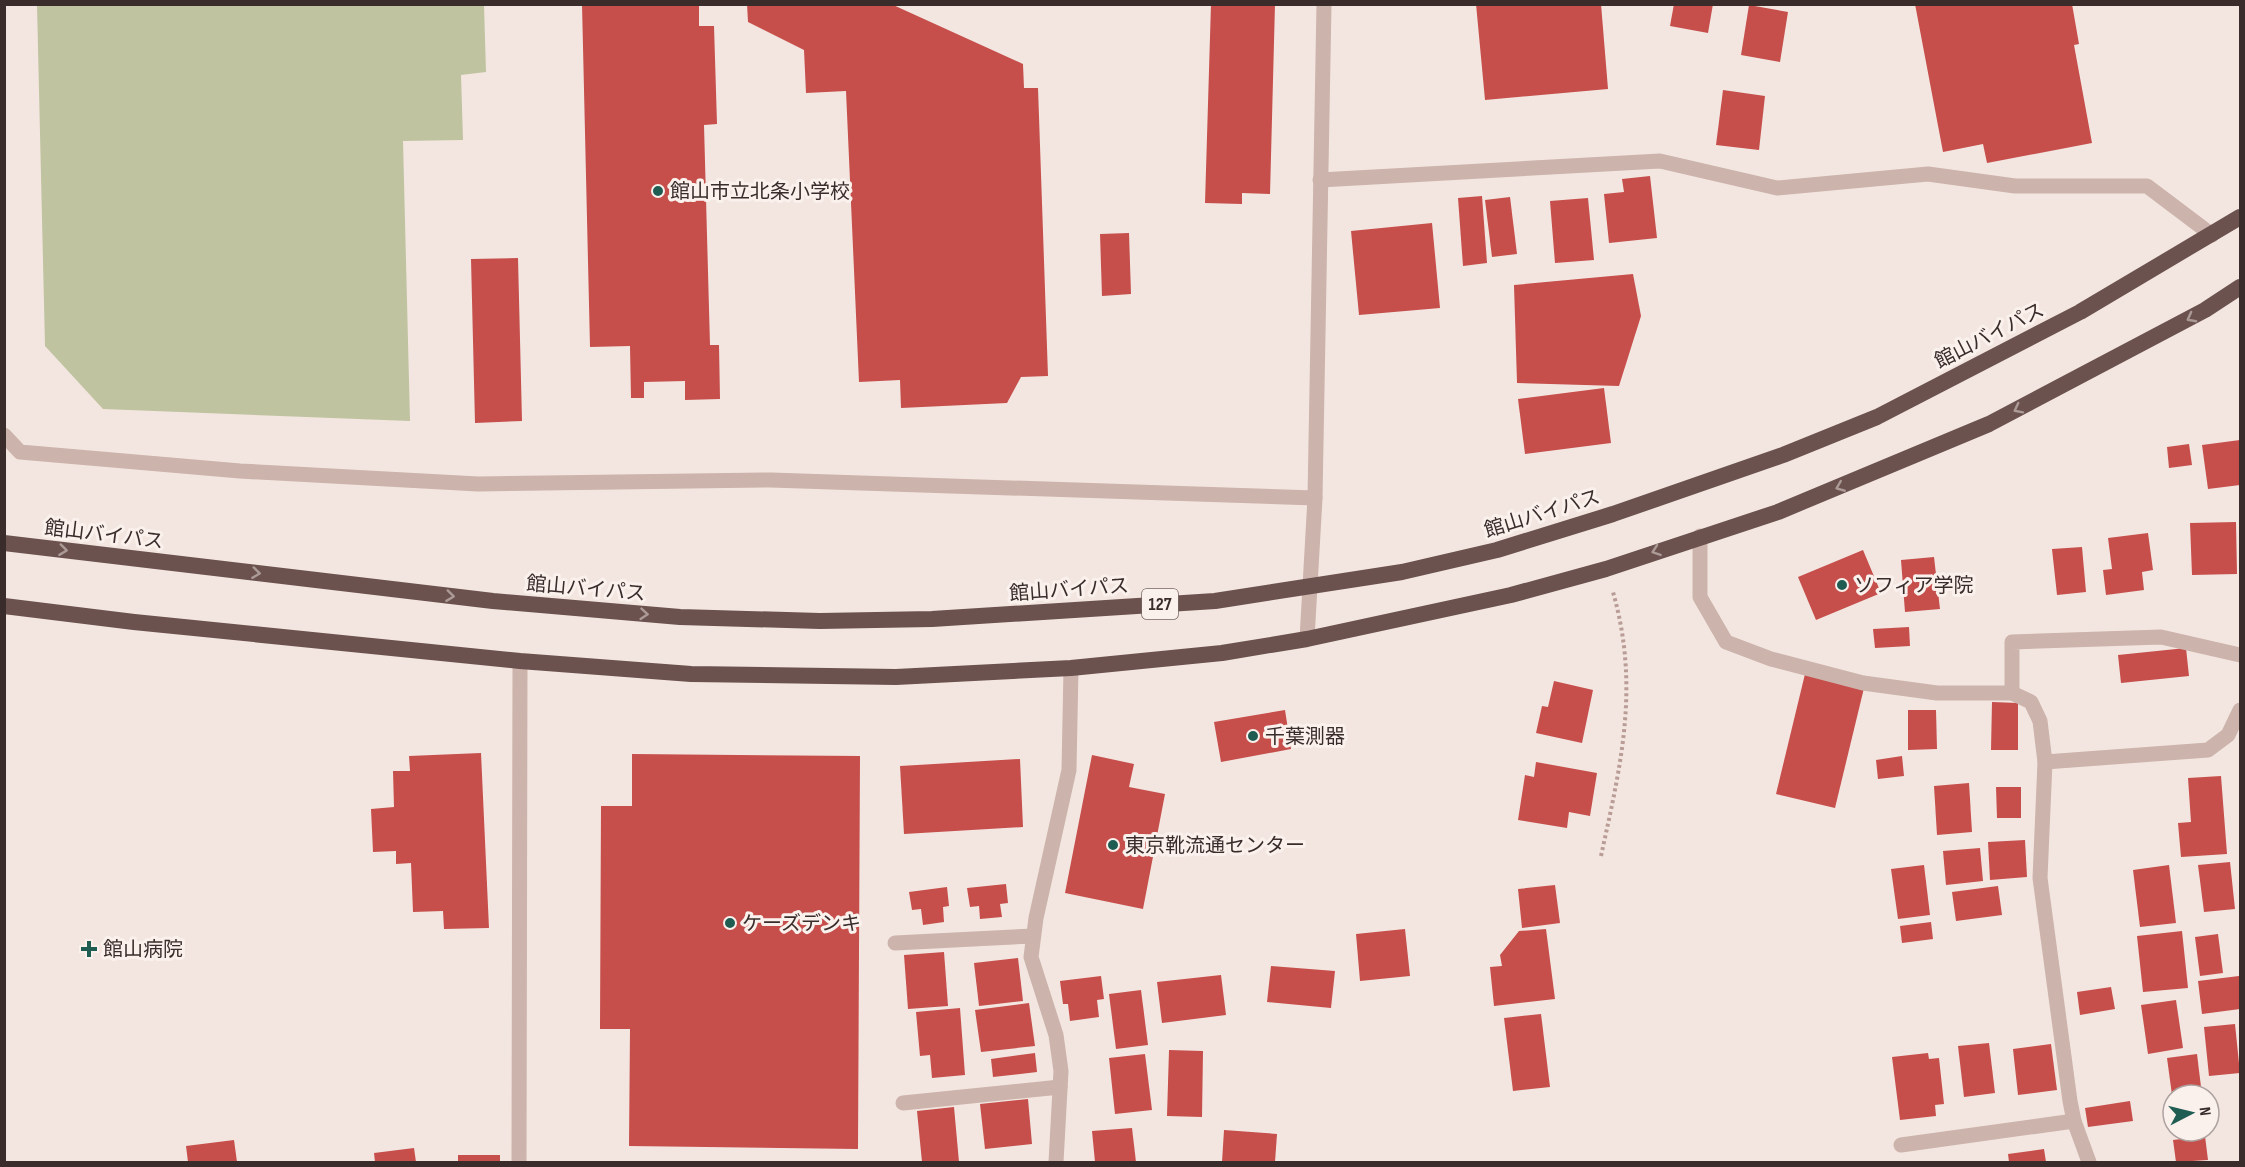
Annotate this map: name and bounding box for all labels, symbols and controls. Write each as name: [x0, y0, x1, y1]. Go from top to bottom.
place label: 館山市立北条小学校: [670, 180, 850, 204]
marker: 館山市立北条小学校: [651, 184, 665, 198]
street label: 館山バイパス: [1931, 298, 2048, 374]
one-way arrow: [2187, 311, 2197, 322]
one-way arrow: [2014, 402, 2025, 413]
one-way arrow: [1835, 480, 1846, 492]
street label: 館山バイパス: [1482, 485, 1603, 543]
street label: 館山バイパス: [43, 516, 165, 554]
one-way arrow: [58, 543, 67, 556]
one-way arrow: [1651, 544, 1662, 557]
one-way arrow: [252, 566, 261, 579]
street label: 館山バイパス: [525, 572, 647, 606]
street label: 館山バイパス: [1009, 574, 1130, 606]
place label: ソフィア学院: [1854, 574, 1974, 598]
marker: ソフィア学院: [1835, 578, 1849, 592]
one-way arrow: [445, 589, 454, 602]
road number: 127: [1142, 589, 1178, 619]
one-way arrow: [639, 607, 649, 620]
place label: 千葉測器: [1265, 725, 1345, 749]
marker: 千葉測器: [1246, 729, 1260, 743]
place label: 東京靴流通センター: [1125, 834, 1305, 858]
marker: 東京靴流通センター: [1106, 838, 1120, 852]
place label: ケーズデンキ: [742, 912, 861, 936]
marker: ケーズデンキ: [723, 916, 737, 930]
place label: 館山病院: [103, 938, 183, 962]
marker: 館山病院: [80, 940, 98, 958]
north arrow: [2161, 1083, 2221, 1143]
text: N: [2194, 1106, 2214, 1117]

